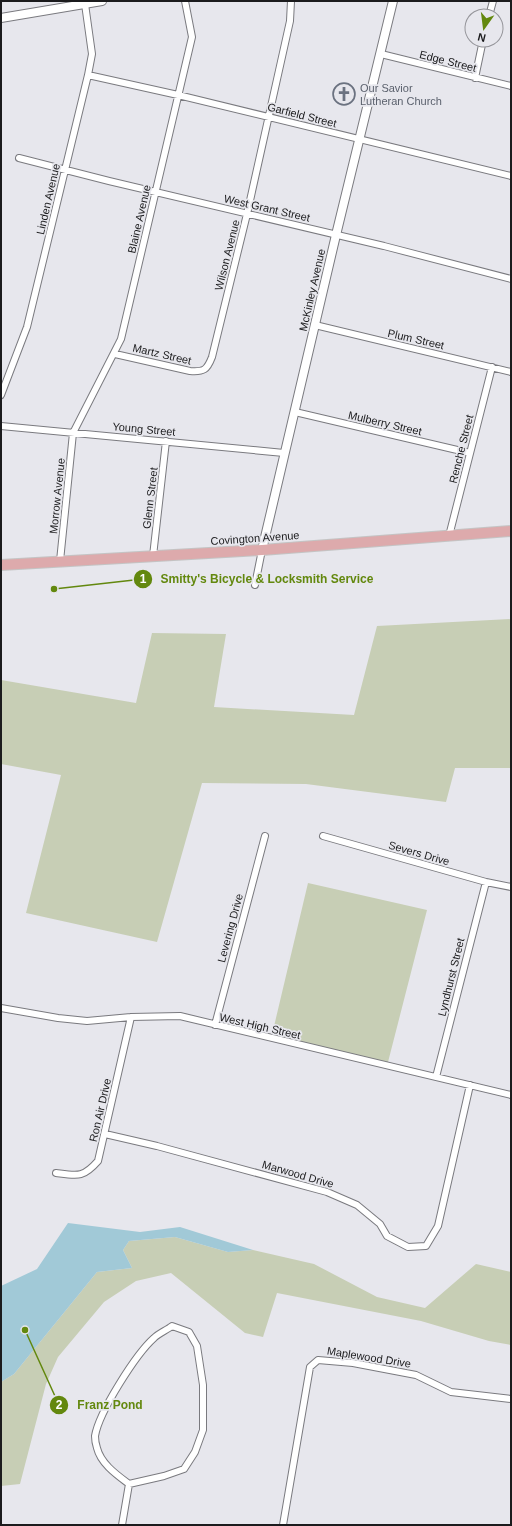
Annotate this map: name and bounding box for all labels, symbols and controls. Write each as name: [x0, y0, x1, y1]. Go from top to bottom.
north arrow: [464, 8, 504, 48]
text: N: [476, 31, 487, 44]
street label: Edge Street: [418, 48, 478, 74]
church icon: Our Savior Lutheran Church: [331, 81, 357, 107]
place label: Our Savior Lutheran Church: [360, 82, 442, 107]
street label: Garfield Street: [266, 101, 338, 129]
street label: Linden Avenue: [34, 162, 62, 236]
street label: Blaine Avenue: [125, 183, 153, 255]
street label: West Grant Street: [223, 192, 311, 224]
street label: Wilson Avenue: [212, 218, 242, 292]
street label: McKinley Avenue: [297, 248, 327, 332]
street label: Plum Street: [387, 327, 445, 351]
street label: Martz Street: [131, 341, 193, 367]
street label: Mulberry Street: [347, 409, 423, 437]
street label: Renche Street: [447, 413, 475, 485]
street label: Young Street: [112, 420, 176, 438]
street label: Morrow Avenue: [47, 457, 67, 535]
street label: Glenn Street: [140, 467, 160, 529]
street label: Covington Avenue: [210, 529, 300, 547]
callout: Smitty's Bicycle & Locksmith Service: [133, 567, 382, 591]
text: 1: [140, 572, 147, 586]
text: Smitty's Bicycle & Locksmith Service: [161, 572, 374, 586]
street label: Severs Drive: [387, 839, 451, 867]
street label: Levering Drive: [215, 892, 245, 964]
street label: Lyndhurst Street: [435, 937, 467, 1017]
street label: West High Street: [218, 1011, 302, 1041]
street label: Ron Air Drive: [87, 1077, 113, 1143]
street label: Marwood Drive: [261, 1158, 335, 1190]
street label: Maplewood Drive: [326, 1344, 412, 1370]
callout: Franz Pond: [49, 1393, 150, 1417]
text: 2: [56, 1398, 63, 1412]
text: Franz Pond: [77, 1398, 143, 1412]

